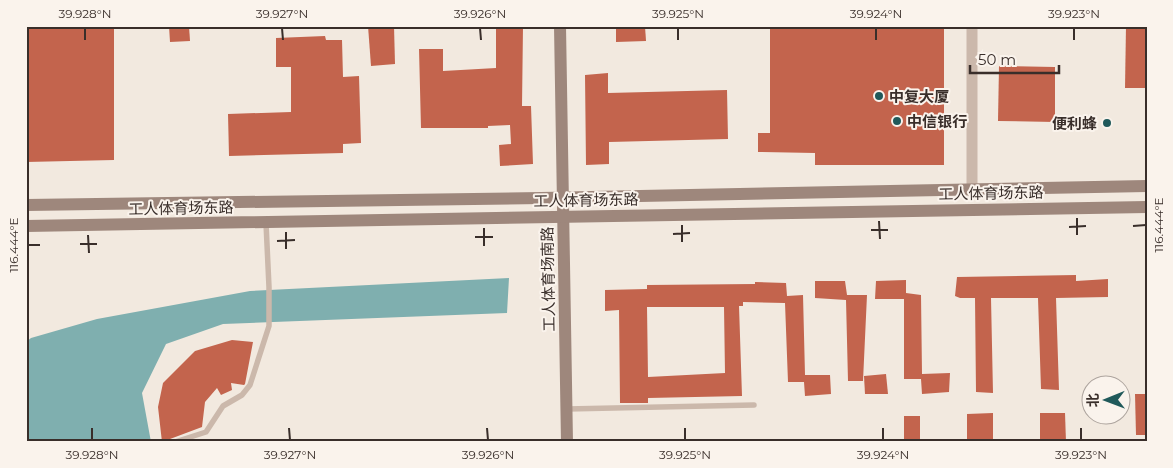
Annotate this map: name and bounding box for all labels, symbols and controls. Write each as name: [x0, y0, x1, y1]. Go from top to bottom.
text: 39.928°N: [58, 6, 112, 21]
text: 39.927°N: [256, 6, 308, 21]
text: 39.926°N: [454, 6, 506, 21]
text: 39.925°N: [652, 6, 704, 21]
text: 39.924°N: [850, 6, 902, 21]
text: 39.923°N: [1048, 6, 1100, 21]
scale bar: [970, 42, 1059, 74]
text: 50 m: [978, 50, 1016, 69]
place label: 中复大厦: [889, 87, 949, 106]
marker: 中复大厦: [873, 90, 885, 102]
place label: 中信银行: [907, 112, 967, 131]
place label: 便利蜂: [1052, 114, 1097, 133]
marker: 中信银行: [891, 115, 903, 127]
marker: 便利蜂: [1101, 117, 1113, 129]
street label: 工人体育场东路: [938, 183, 1044, 203]
street label: 工人体育场东路: [533, 190, 639, 210]
street label: 工人体育场东路: [128, 198, 234, 218]
text: 116.444°E: [1151, 198, 1166, 252]
text: 116.444°E: [6, 218, 21, 272]
street label: 工人体育场南路: [538, 226, 558, 332]
north arrow: [1080, 376, 1130, 426]
text: 北: [1084, 393, 1102, 407]
text: 39.928°N: [65, 447, 119, 462]
text: 39.927°N: [264, 447, 316, 462]
text: 39.926°N: [462, 447, 514, 462]
text: 39.925°N: [659, 447, 711, 462]
text: 39.924°N: [857, 447, 909, 462]
text: 39.923°N: [1055, 447, 1107, 462]

